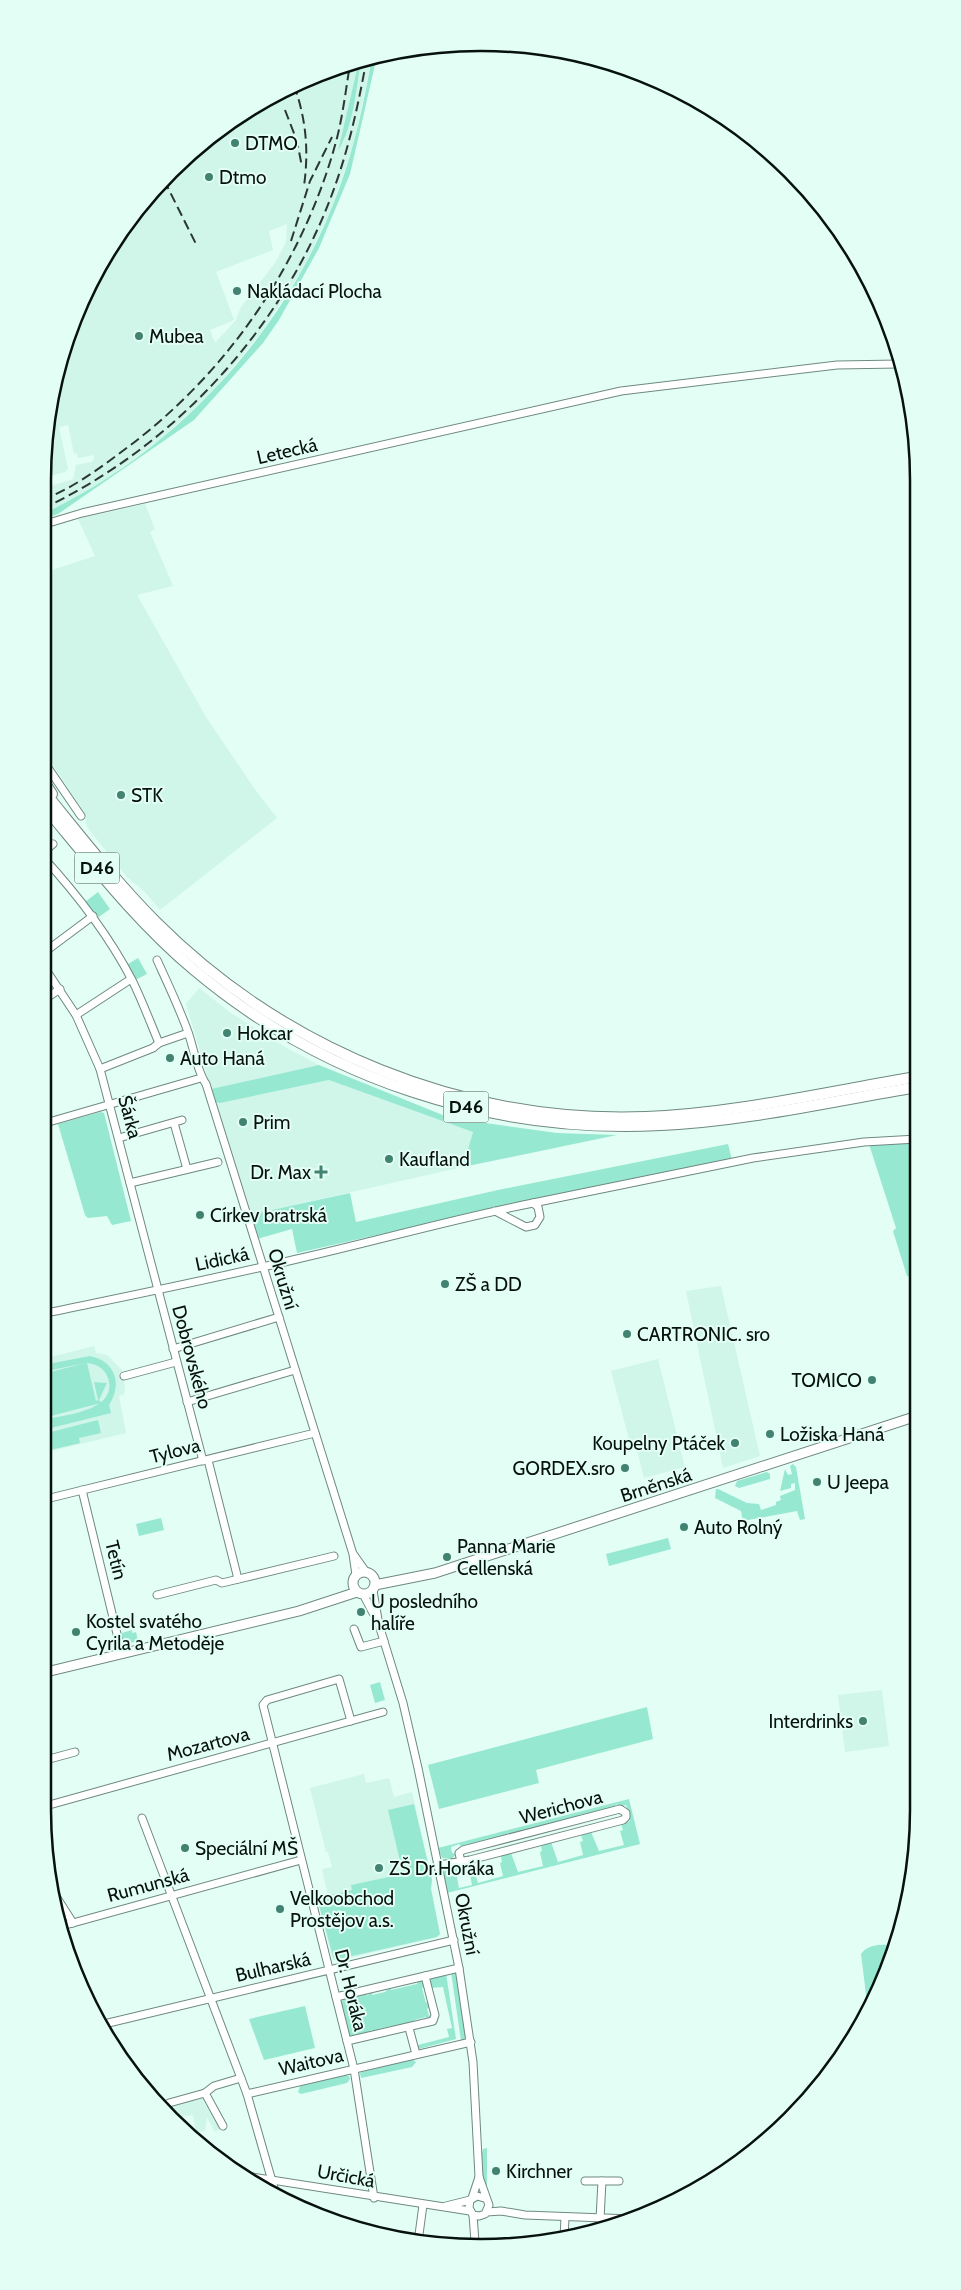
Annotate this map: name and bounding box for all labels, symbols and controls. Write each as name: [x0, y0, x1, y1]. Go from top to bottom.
place label: DTMO: [245, 132, 298, 155]
marker: DTMO: [229, 137, 241, 149]
place label: Dtmo: [219, 166, 266, 189]
marker: Dtmo: [203, 171, 215, 183]
place label: Nakládací Plocha: [247, 280, 382, 303]
marker: Nakládací Plocha: [231, 285, 243, 297]
place label: Mubea: [149, 325, 204, 348]
marker: Mubea: [133, 330, 145, 342]
street label: Letecká: [255, 433, 319, 469]
place label: STK: [131, 784, 163, 807]
marker: STK: [115, 789, 127, 801]
road number: D46: [74, 852, 120, 884]
place label: Hokcar: [237, 1022, 292, 1045]
marker: Hokcar: [221, 1027, 233, 1039]
place label: Auto Haná: [180, 1047, 265, 1070]
marker: Auto Haná: [164, 1052, 176, 1064]
road number: D46: [444, 1092, 488, 1122]
street label: Šárka: [113, 1093, 148, 1141]
place label: Prim: [253, 1111, 290, 1134]
marker: Prim: [237, 1116, 249, 1128]
place label: Kaufland: [399, 1148, 470, 1171]
marker: Kaufland: [383, 1153, 395, 1165]
place label: Dr. Max: [250, 1161, 311, 1184]
marker: Dr. Max: [315, 1166, 327, 1178]
place label: Církev bratrská: [210, 1204, 327, 1227]
marker: Církev bratrská: [194, 1209, 206, 1221]
street label: Lidická: [193, 1242, 251, 1276]
street label: Okružní: [263, 1246, 303, 1312]
place label: ZŠ a DD: [455, 1272, 522, 1296]
marker: ZŠ a DD: [439, 1278, 451, 1290]
street label: Dobrovského: [167, 1303, 217, 1411]
place label: CARTRONIC. sro: [637, 1323, 770, 1346]
marker: CARTRONIC. sro: [621, 1328, 633, 1340]
place label: TOMICO: [792, 1369, 862, 1392]
marker: TOMICO: [866, 1374, 878, 1386]
place label: Ložiska Haná: [780, 1423, 884, 1446]
marker: Ložiska Haná: [764, 1428, 776, 1440]
place label: Koupelny Ptáček: [592, 1432, 725, 1455]
street label: Tylova: [147, 1434, 203, 1468]
marker: Koupelny Ptáček: [729, 1437, 741, 1449]
place label: GORDEX.sro: [513, 1457, 615, 1480]
marker: GORDEX.sro: [619, 1462, 631, 1474]
street label: Brněnská: [617, 1463, 695, 1507]
place label: U Jeepa: [827, 1471, 889, 1494]
marker: U Jeepa: [811, 1476, 823, 1488]
place label: Auto Rolný: [694, 1516, 783, 1539]
marker: Auto Rolný: [678, 1521, 690, 1533]
place label: Panna Marie Cellenská: [457, 1535, 556, 1580]
street label: Tetín: [100, 1538, 132, 1582]
marker: Panna Marie Cellenská: [441, 1551, 453, 1563]
place label: U posledního halíře: [371, 1590, 478, 1635]
marker: U posledního halíře: [355, 1606, 367, 1618]
place label: Kostel svatého Cyrila a Metoděje: [86, 1610, 224, 1655]
marker: Kostel svatého Cyrila a Metoděje: [70, 1626, 82, 1638]
place label: Interdrinks: [768, 1710, 853, 1733]
marker: Interdrinks: [857, 1715, 869, 1727]
street label: Mozartova: [164, 1722, 252, 1766]
street label: Werichova: [517, 1785, 605, 1829]
place label: Speciální MŠ: [195, 1836, 298, 1860]
marker: Speciální MŠ: [179, 1842, 191, 1854]
place label: ZŠ Dr.Horáka: [389, 1856, 494, 1880]
marker: ZŠ Dr.Horáka: [373, 1862, 385, 1874]
street label: Rumunská: [105, 1863, 191, 1907]
place label: Velkoobchod Prostějov a.s.: [290, 1887, 394, 1932]
street label: Okružní: [450, 1891, 484, 1957]
marker: Velkoobchod Prostějov a.s.: [274, 1903, 286, 1915]
street label: Bulharská: [233, 1947, 313, 1987]
street label: Dr. Horáka: [330, 1947, 372, 2033]
street label: Waitova: [277, 2043, 345, 2081]
street label: Určická: [315, 2160, 377, 2192]
place label: Kirchner: [506, 2160, 572, 2183]
marker: Kirchner: [490, 2165, 502, 2177]

